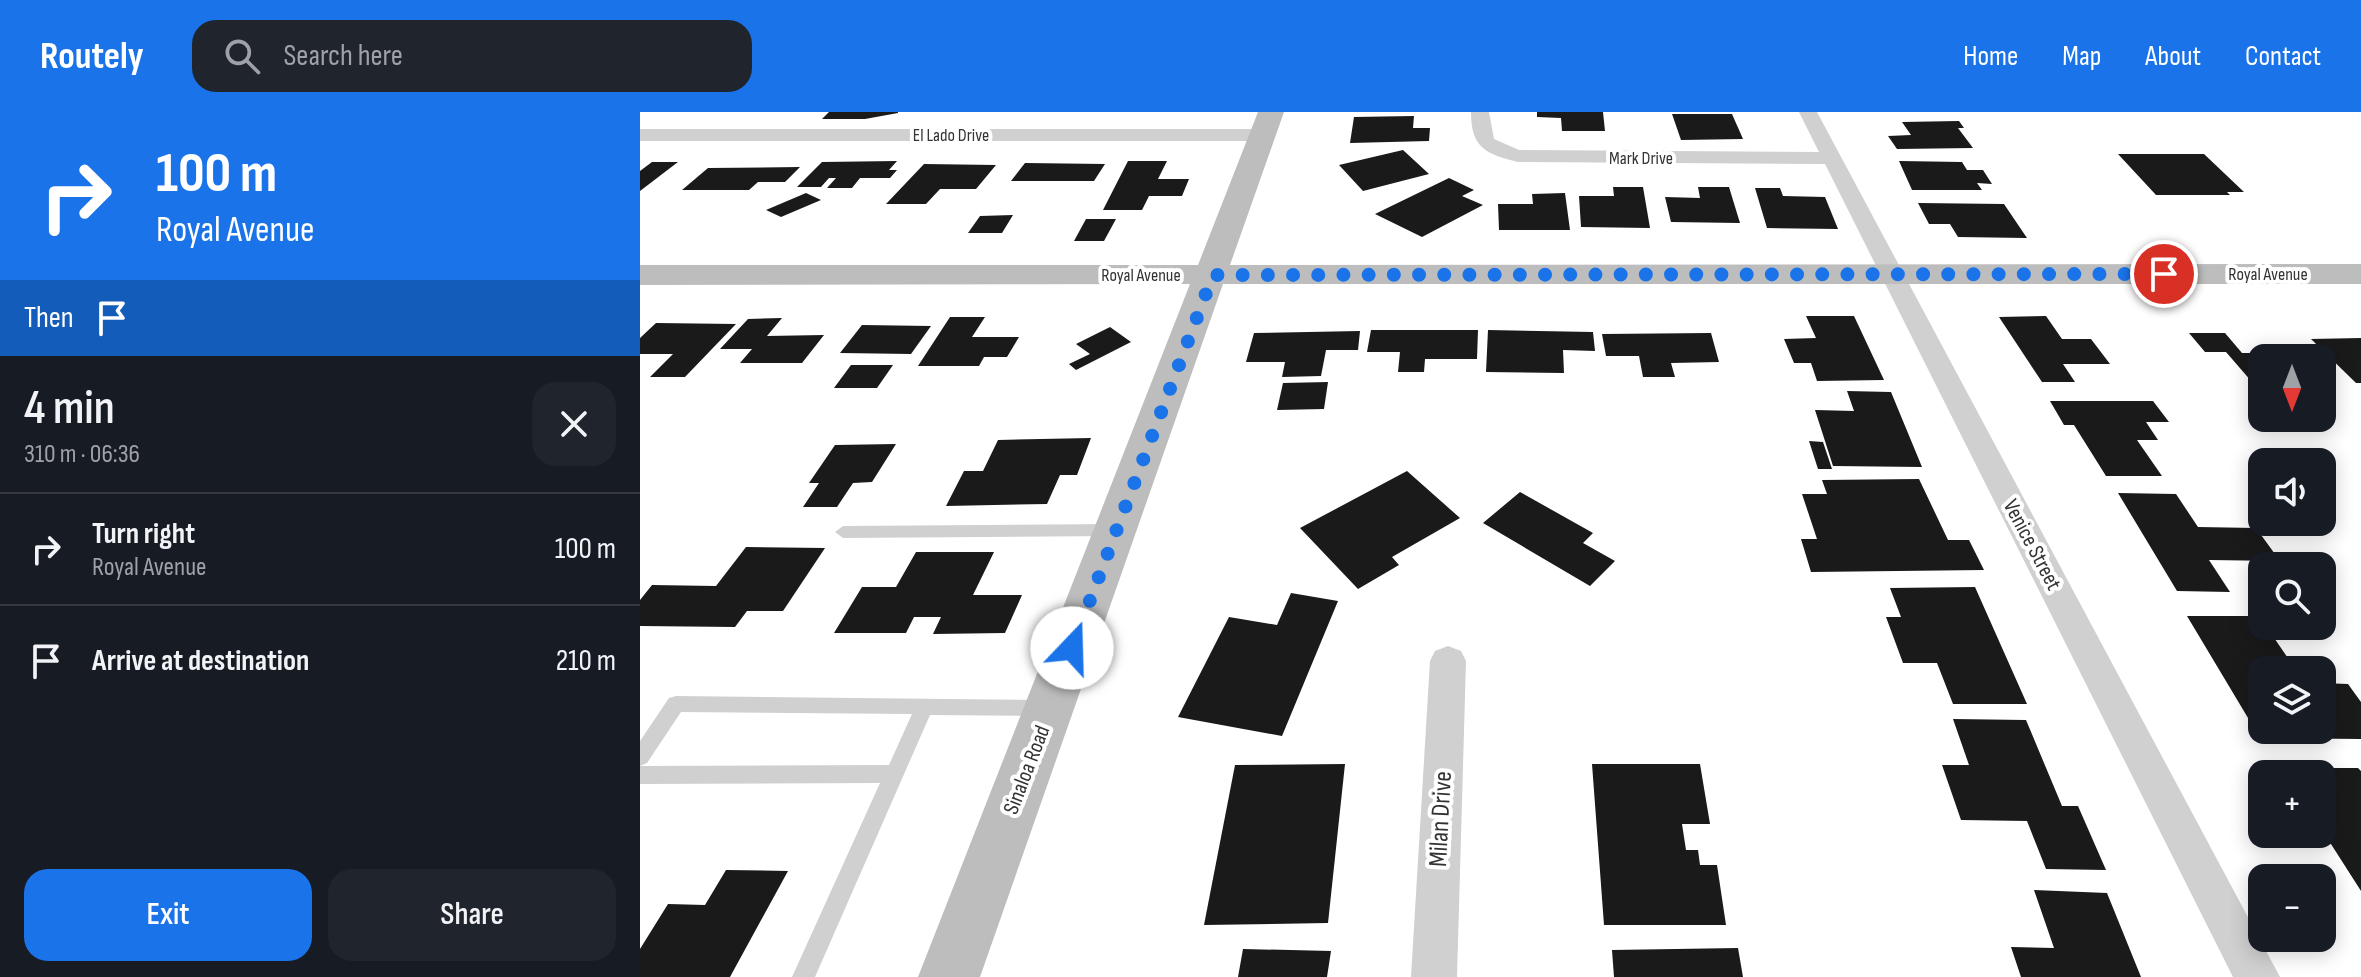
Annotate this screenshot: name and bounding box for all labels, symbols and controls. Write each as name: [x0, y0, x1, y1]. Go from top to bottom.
search box: [192, 20, 752, 92]
text: Routely: [40, 34, 144, 79]
icon: search: [220, 34, 264, 78]
text: Search here: [284, 38, 403, 74]
text: Home: [1963, 40, 2018, 73]
text: Map: [2062, 40, 2101, 73]
text: About: [2145, 40, 2201, 73]
text: Contact: [2245, 40, 2321, 73]
street label: El Lado Drive: [913, 125, 989, 146]
text: 100 m: [156, 141, 277, 208]
icon: right: [24, 144, 128, 248]
street label: Mark Drive: [1609, 148, 1673, 169]
text: Royal Avenue: [156, 209, 315, 252]
pin: [2130, 240, 2198, 308]
icon: arrive: [2142, 252, 2186, 296]
street label: Royal Avenue: [2228, 264, 2308, 285]
street label: Royal Avenue: [1101, 265, 1181, 286]
icon: arrive: [90, 296, 134, 340]
text: Then: [24, 300, 74, 336]
north arrow: [2248, 344, 2336, 432]
map controls: [2248, 344, 2336, 952]
text: 4 min: [24, 380, 115, 437]
button: close: [532, 382, 616, 466]
text: 310 m · 06:36: [24, 439, 140, 470]
button: sound: [2248, 448, 2336, 536]
street label: Venice Street: [1997, 495, 2067, 595]
text: Turn right: [92, 516, 195, 552]
icon: right: [24, 527, 68, 571]
text: 100 m: [555, 531, 616, 567]
text: Royal Avenue: [92, 552, 206, 583]
button: search: [2248, 552, 2336, 640]
position arrow: [1030, 606, 1114, 690]
icon: arrive: [24, 639, 68, 683]
text: Arrive at destination: [92, 643, 309, 679]
text: 210 m: [556, 643, 616, 679]
button: layers: [2248, 656, 2336, 744]
street label: Sinaloa Road: [998, 722, 1056, 818]
button: +: [2248, 760, 2336, 848]
street label: Milan Drive: [1423, 770, 1459, 868]
button: −: [2248, 864, 2336, 952]
button: Exit: [24, 869, 312, 961]
button: Share: [328, 869, 616, 961]

